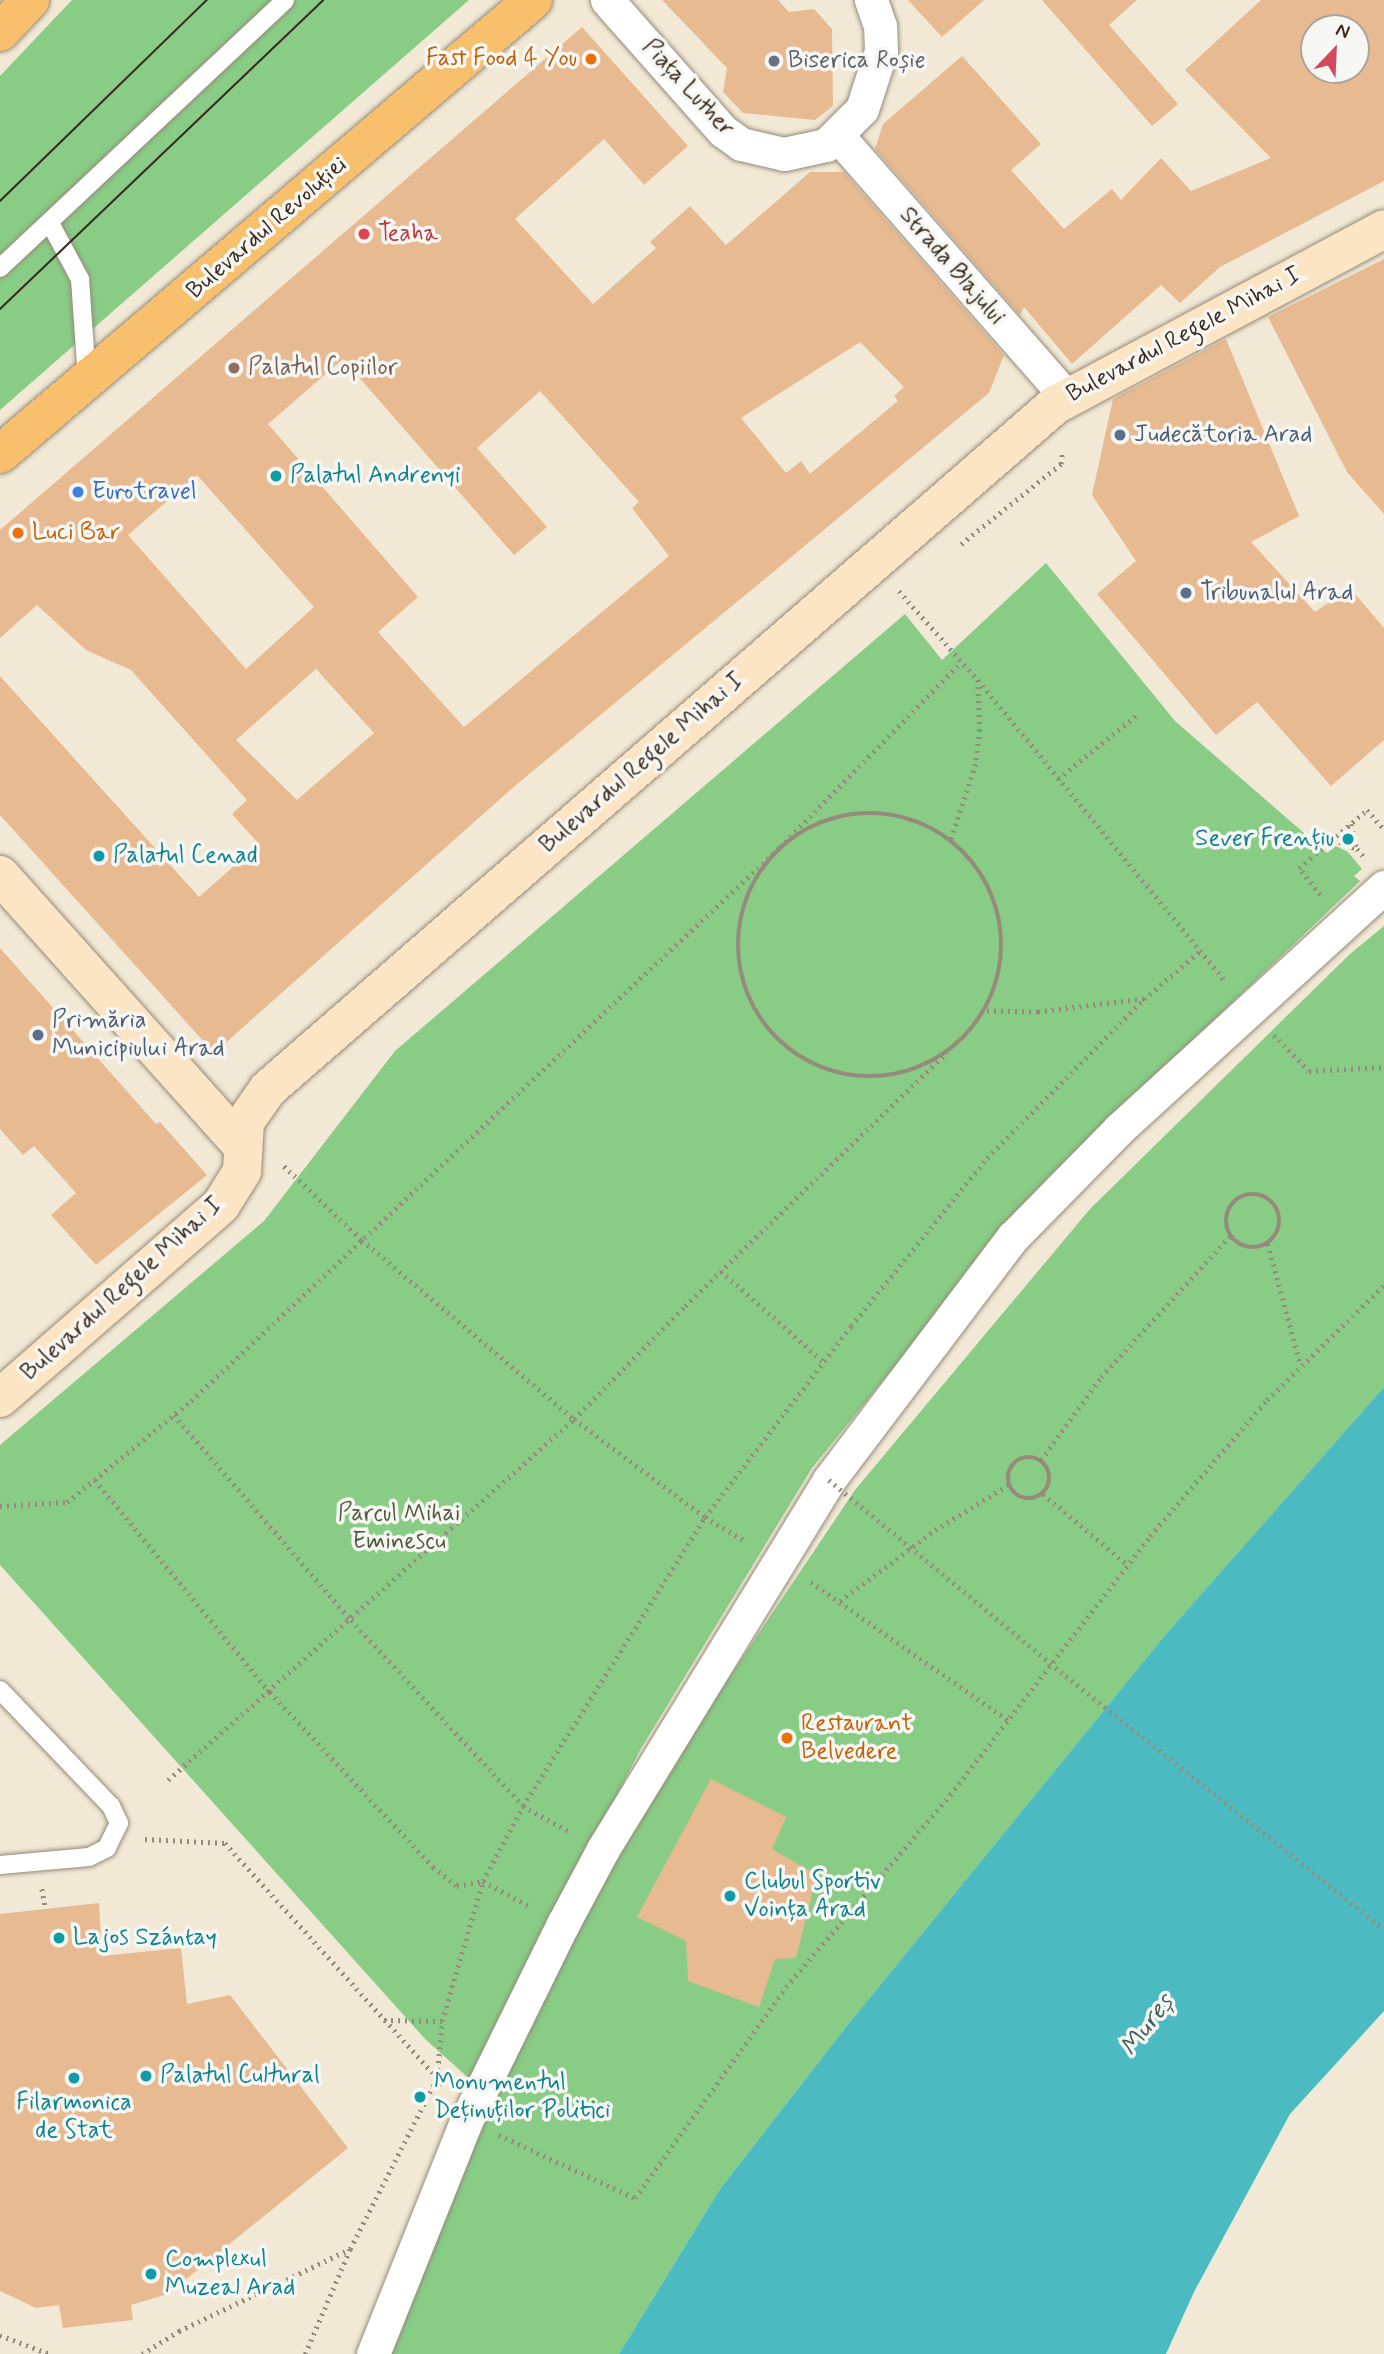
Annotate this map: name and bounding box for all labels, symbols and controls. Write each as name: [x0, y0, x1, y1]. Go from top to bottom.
north arrow: [1300, 14, 1370, 84]
text: N: [1332, 17, 1353, 45]
street label: Piața Luther: [635, 33, 741, 143]
place label: Fast Food 4 You: [426, 45, 577, 73]
place label: Biserica Roșie: [788, 47, 927, 75]
marker: Fast Food 4 You: [583, 51, 599, 67]
marker: Biserica Roșie: [766, 53, 782, 69]
street label: Bulevardul Revoluției: [179, 149, 355, 307]
street label: Strada Blajului: [892, 200, 1012, 332]
place label: Teaha: [378, 220, 438, 248]
marker: Teaha: [356, 226, 372, 242]
street label: Bulevardul Regele Mihai I: [1064, 262, 1304, 408]
place label: Palatul Copiilor: [248, 354, 401, 382]
marker: Palatul Copiilor: [226, 360, 242, 376]
place label: Judecătoria Arad: [1134, 421, 1312, 449]
marker: Judecătoria Arad: [1112, 427, 1128, 443]
place label: Palatul Andrenyi: [290, 462, 460, 490]
marker: Palatul Andrenyi: [268, 468, 284, 484]
place label: Eurotravel: [92, 478, 197, 506]
marker: Eurotravel: [70, 484, 86, 500]
place label: Luci Bar: [32, 519, 117, 547]
marker: Luci Bar: [10, 525, 26, 541]
place label: Tribunalul Arad: [1200, 579, 1351, 607]
marker: Tribunalul Arad: [1178, 585, 1194, 601]
street label: Bulevardul Regele Mihai I: [535, 668, 749, 858]
place label: Sever Frențiu: [1195, 825, 1334, 853]
marker: Sever Frențiu: [1340, 831, 1356, 847]
place label: Palatul Cenad: [113, 842, 257, 870]
marker: Palatul Cenad: [91, 848, 107, 864]
place label: Primăria Municipiului Arad: [52, 1007, 222, 1063]
marker: Primăria Municipiului Arad: [30, 1027, 46, 1043]
street label: Bulevardul Regele Mihai I: [17, 1192, 227, 1386]
park label: Parcul Mihai Eminescu: [338, 1500, 460, 1556]
place label: Restaurant Belvedere: [801, 1710, 913, 1766]
marker: Restaurant Belvedere: [779, 1730, 795, 1746]
place label: Clubul Sportiv Voința Arad: [744, 1868, 884, 1924]
marker: Clubul Sportiv Voința Arad: [722, 1888, 738, 1904]
place label: Lajos Szántay: [73, 1924, 217, 1952]
marker: Lajos Szántay: [51, 1930, 67, 1946]
water label: Mureș: [1115, 1989, 1181, 2063]
place label: Palatul Cultural: [160, 2062, 324, 2090]
marker: Palatul Cultural: [138, 2068, 154, 2084]
place label: Monumentul Deținuților Politici: [434, 2069, 607, 2125]
marker: Filarmonica de Stat: [66, 2070, 82, 2086]
place label: Filarmonica de Stat: [16, 2089, 132, 2145]
marker: Monumentul Deținuților Politici: [412, 2089, 428, 2105]
place label: Complexul Muzeal Arad: [165, 2246, 295, 2302]
marker: Complexul Muzeal Arad: [143, 2266, 159, 2282]

